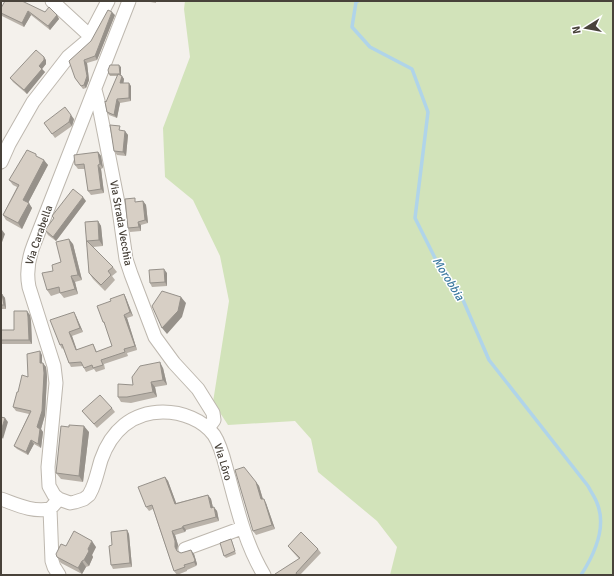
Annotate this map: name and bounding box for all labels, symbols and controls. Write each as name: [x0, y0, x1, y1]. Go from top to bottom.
north arrow: [566, 8, 606, 48]
text: N: [570, 25, 584, 35]
street label: Via Strada Vecchia: [107, 179, 135, 267]
street label: Via Carabella: [23, 203, 55, 267]
water label: Morobbia: [429, 255, 468, 304]
street label: Via Lôro: [211, 442, 235, 482]

